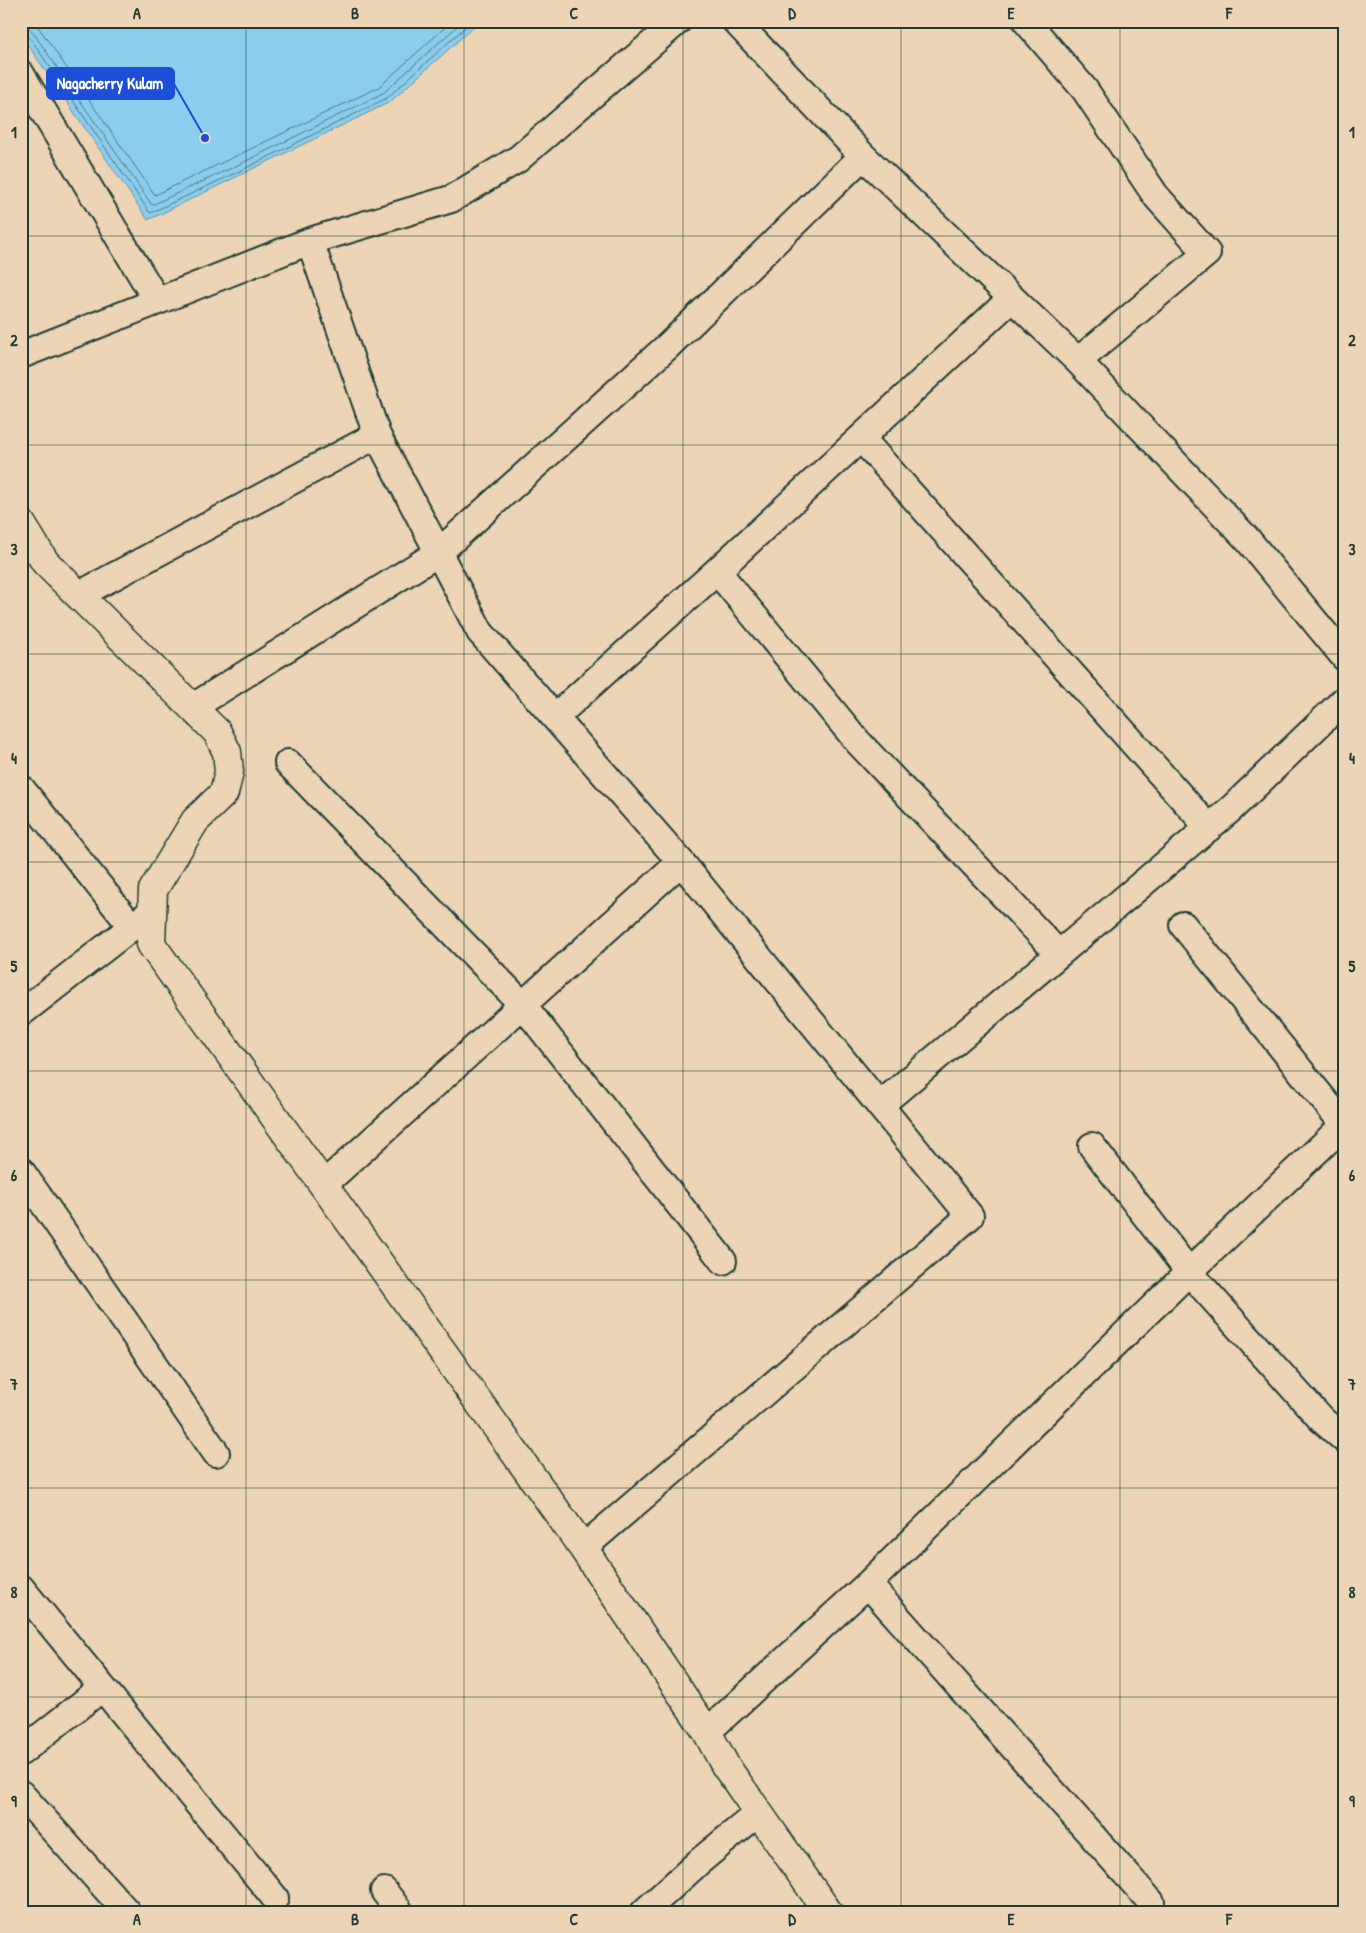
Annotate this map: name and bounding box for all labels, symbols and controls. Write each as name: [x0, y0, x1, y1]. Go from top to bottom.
text: A: [133, 2, 141, 24]
text: B: [351, 2, 359, 24]
text: C: [570, 2, 579, 24]
text: D: [788, 2, 796, 24]
text: E: [1007, 2, 1015, 24]
text: F: [1225, 2, 1233, 24]
callout: Nagacherry Kulam: [47, 68, 174, 99]
text: Nagacherry Kulam: [57, 72, 163, 95]
text: 1: [11, 121, 17, 143]
text: 1: [1349, 121, 1355, 143]
text: 2: [10, 329, 18, 351]
text: 2: [1348, 329, 1356, 351]
text: 3: [10, 538, 18, 560]
text: 3: [1348, 538, 1356, 560]
text: 4: [11, 747, 17, 769]
text: 4: [1349, 747, 1355, 769]
text: 5: [11, 955, 18, 977]
text: 5: [1349, 955, 1356, 977]
text: 6: [11, 1164, 18, 1186]
text: 6: [1349, 1164, 1356, 1186]
text: 7: [9, 1373, 18, 1395]
text: 7: [1347, 1373, 1356, 1395]
text: 8: [11, 1581, 18, 1603]
text: 8: [1349, 1581, 1356, 1603]
text: 9: [11, 1790, 17, 1812]
text: 9: [1349, 1790, 1355, 1812]
text: A: [133, 1908, 141, 1930]
text: B: [351, 1908, 359, 1930]
text: C: [570, 1908, 579, 1930]
text: D: [788, 1908, 796, 1930]
text: E: [1007, 1908, 1015, 1930]
text: F: [1225, 1908, 1233, 1930]

